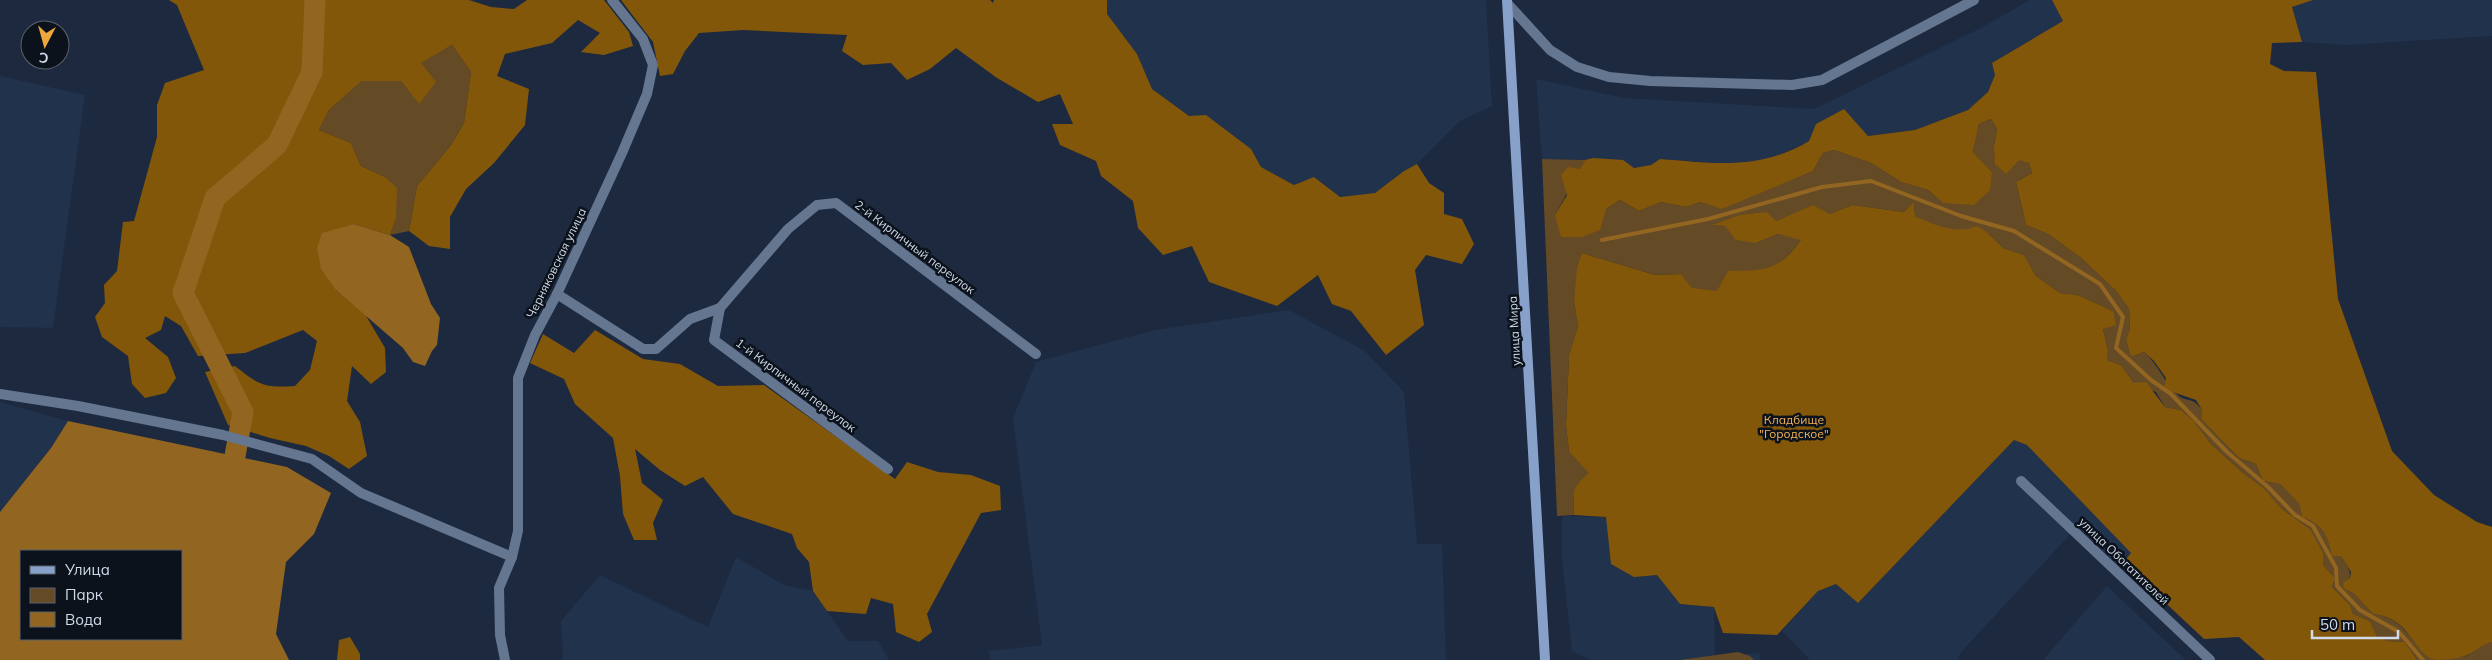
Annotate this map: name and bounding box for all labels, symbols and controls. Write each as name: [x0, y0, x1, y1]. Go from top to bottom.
north arrow: [20, 20, 70, 70]
text: С: [38, 48, 49, 67]
street label: 2-й Кирпичный переулок: [852, 197, 979, 297]
street label: Черняковская улица: [523, 205, 589, 321]
street label: улица Мира: [1505, 296, 1523, 366]
street label: 1-й Кирпичный переулок: [733, 335, 860, 435]
park label: Кладбище "Городское": [1759, 412, 1829, 441]
street label: улица Обогатителей: [2076, 514, 2172, 608]
legend: [20, 550, 182, 640]
text: Улица: [64, 560, 110, 579]
text: Парк: [65, 585, 104, 604]
scale bar: [2312, 608, 2398, 640]
text: Вода: [65, 610, 102, 629]
text: 50 m: [2320, 615, 2355, 634]

